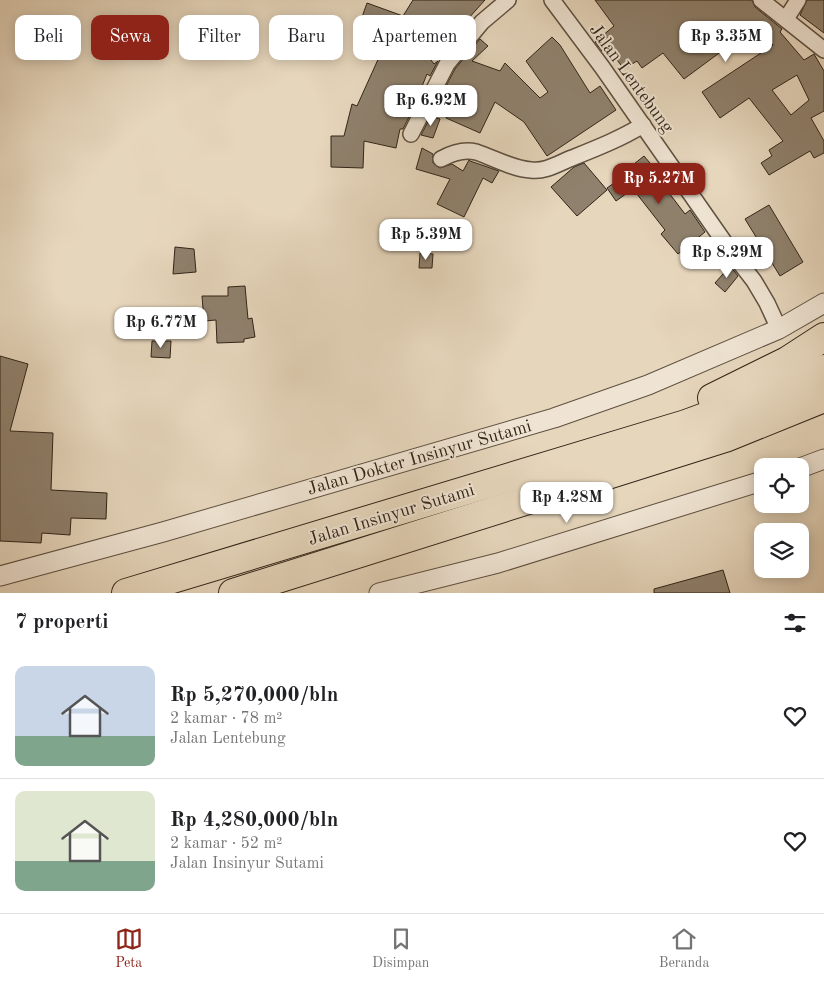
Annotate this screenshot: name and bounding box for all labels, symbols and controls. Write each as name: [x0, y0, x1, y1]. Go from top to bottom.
chip: Beli: [15, 15, 81, 60]
chip: Sewa: [91, 15, 169, 60]
chip: Filter: [179, 15, 259, 60]
chip: Baru: [269, 15, 343, 60]
chip: Apartemen: [353, 15, 476, 60]
pin: Rp 3.35M: [674, 20, 778, 63]
street label: Jalan Lentebung: [586, 21, 677, 137]
text: Rp 3.35M: [690, 29, 762, 45]
pin: Rp 6.92M: [379, 84, 483, 127]
text: Rp 6.92M: [395, 93, 467, 109]
pin: Rp 5.27M: [607, 162, 711, 205]
text: Rp 5.27M: [623, 171, 695, 187]
pin: Rp 5.39M: [374, 218, 478, 261]
text: Rp 5.39M: [390, 227, 462, 243]
pin: Rp 8.29M: [675, 236, 779, 279]
text: Rp 8.29M: [691, 245, 763, 261]
pin: Rp 6.77M: [109, 306, 213, 349]
text: Rp 6.77M: [125, 315, 197, 331]
street label: Jalan Dokter Insinyur Sutami: [305, 417, 534, 499]
map controls: [754, 458, 809, 578]
button: locate: [754, 458, 809, 513]
street label: Jalan Insinyur Sutami: [306, 481, 477, 549]
pin: Rp 4.28M: [515, 482, 619, 524]
text: Rp 4.28M: [531, 490, 603, 506]
button: layers: [754, 523, 809, 578]
icon: filters: [781, 609, 809, 637]
text: 7 properti: [15, 612, 109, 633]
text: Rp 5,270,000/bln: [170, 685, 338, 706]
icon: home: [55, 686, 115, 746]
icon: heart: [781, 702, 809, 730]
text: 2 kamar · 78 m²: [170, 711, 282, 727]
text: Jalan Lentebung: [170, 731, 286, 747]
text: Rp 4,280,000/bln: [170, 810, 338, 831]
icon: home: [55, 811, 115, 871]
icon: heart: [781, 827, 809, 855]
text: 2 kamar · 52 m²: [170, 836, 282, 852]
text: Jalan Insinyur Sutami: [170, 856, 324, 872]
tab: Peta: [115, 925, 143, 972]
tab: Disimpan: [372, 925, 429, 972]
tab: Beranda: [659, 925, 709, 972]

